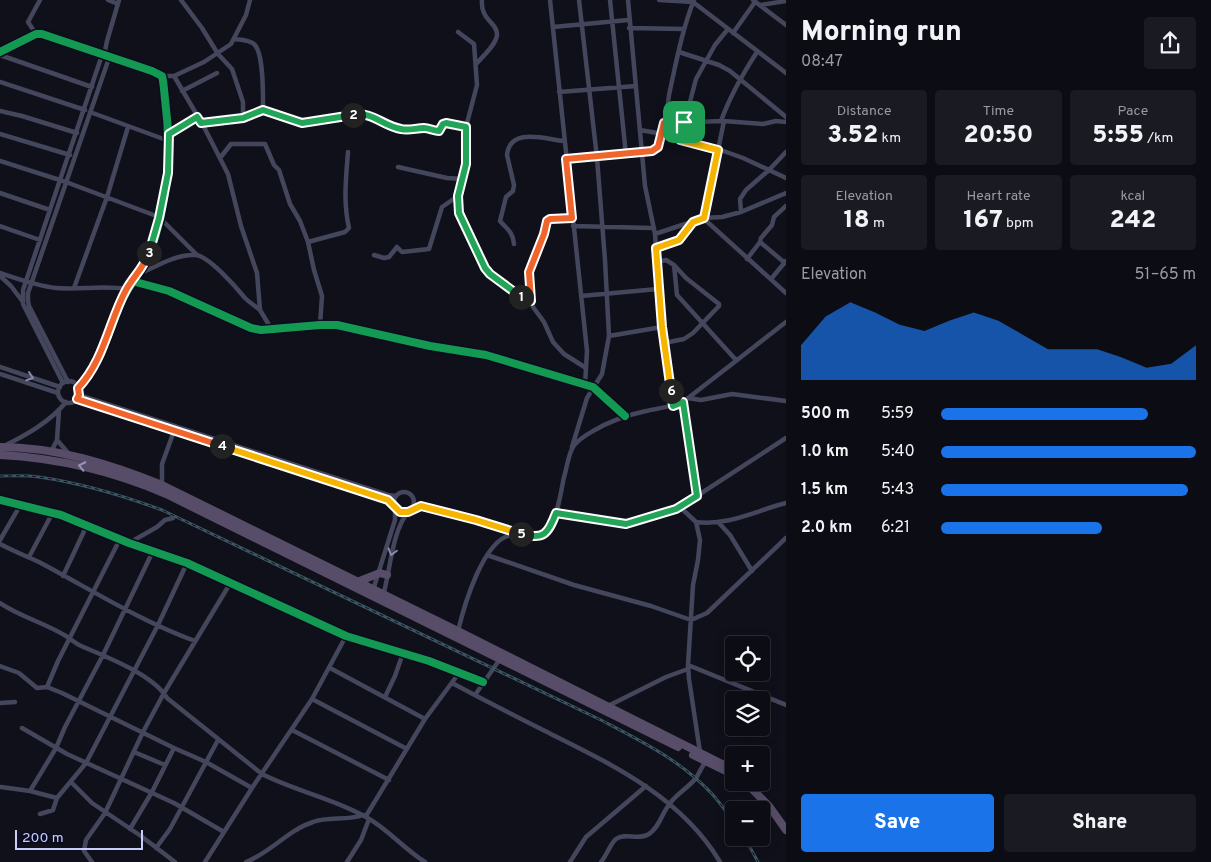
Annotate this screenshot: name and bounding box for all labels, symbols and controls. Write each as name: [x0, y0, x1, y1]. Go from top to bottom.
text: Morning run: [801, 15, 962, 51]
button: share: [1144, 17, 1196, 69]
text: 08:47: [801, 52, 843, 72]
pin: [663, 101, 705, 143]
pin: 2: [340, 102, 366, 128]
text: Distance: [837, 103, 892, 120]
text: Time: [983, 103, 1014, 120]
text: Pace: [1117, 103, 1148, 120]
text: 2: [349, 107, 358, 124]
icon: arrive: [670, 108, 698, 136]
text: 3.52: [827, 120, 878, 152]
text: 20:50: [964, 120, 1033, 152]
text: 5:55: [1092, 120, 1144, 152]
text: km: [878, 130, 901, 147]
text: /km: [1144, 130, 1173, 147]
text: Elevation: [835, 188, 893, 205]
text: Heart rate: [966, 188, 1031, 205]
text: kcal: [1120, 188, 1145, 205]
text: 18: [844, 205, 870, 237]
text: 167: [963, 205, 1003, 237]
text: 242: [1109, 205, 1156, 237]
text: m: [870, 215, 885, 232]
text: bpm: [1003, 215, 1034, 232]
pin: 3: [136, 240, 162, 266]
text: 3: [145, 245, 154, 262]
text: Elevation: [801, 265, 867, 285]
text: 51–65 m: [1134, 265, 1196, 285]
pin: 1: [508, 284, 534, 310]
text: 1: [519, 289, 524, 306]
one-way arrow: [25, 371, 34, 381]
pin: 6: [658, 378, 684, 404]
text: 6: [667, 383, 676, 400]
text: 500 m: [801, 404, 850, 424]
text: 5:59: [881, 404, 914, 424]
pin: 4: [210, 434, 234, 458]
text: 4: [218, 438, 227, 455]
text: 1.0 km: [801, 442, 849, 462]
text: 5:40: [881, 442, 915, 462]
one-way arrow: [77, 461, 86, 472]
text: 1.5 km: [801, 480, 848, 500]
text: 5:43: [881, 480, 914, 500]
text: 2.0 km: [801, 518, 852, 538]
text: 6:21: [881, 518, 910, 538]
pin: 5: [508, 522, 534, 546]
text: 5: [517, 526, 526, 543]
one-way arrow: [388, 547, 398, 556]
map controls: [725, 636, 770, 846]
button: locate: [725, 636, 770, 681]
button: layers: [725, 691, 770, 736]
button: +: [725, 746, 770, 791]
button: Save: [801, 794, 994, 852]
button: Share: [1004, 794, 1196, 852]
button: −: [725, 801, 770, 846]
scale bar: [15, 827, 142, 850]
text: 200 m: [22, 830, 64, 847]

